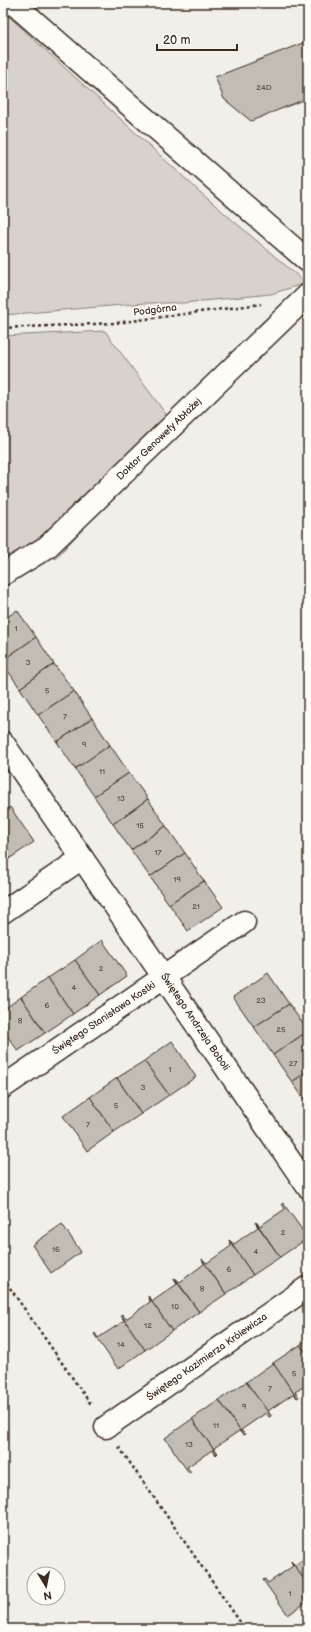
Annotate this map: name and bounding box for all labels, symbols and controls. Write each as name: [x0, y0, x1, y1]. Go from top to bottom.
scale bar: [157, 26, 237, 52]
text: 20 m: [163, 33, 190, 48]
house number: 24D: [256, 83, 272, 92]
street label: Podgórna: [133, 301, 178, 319]
street label: Doktor Genowefy Abłażej: [114, 395, 204, 483]
house number: 1: [14, 624, 18, 633]
house number: 3: [26, 658, 31, 667]
house number: 5: [45, 686, 50, 695]
house number: 7: [63, 712, 67, 721]
house number: 9: [82, 740, 87, 749]
house number: 11: [99, 767, 105, 776]
house number: 13: [117, 794, 125, 803]
house number: 15: [136, 821, 144, 830]
house number: 17: [154, 848, 162, 857]
house number: 19: [173, 875, 181, 884]
house number: 21: [192, 902, 200, 911]
house number: 2: [99, 964, 104, 973]
street label: Świętego Andrzeja Boboli: [158, 971, 232, 1073]
street label: Świętego Stanisława Kostki: [50, 979, 158, 1057]
house number: 4: [72, 983, 77, 992]
house number: 23: [256, 996, 266, 1005]
house number: 6: [45, 1001, 50, 1010]
house number: 8: [18, 1016, 23, 1025]
house number: 25: [276, 1025, 286, 1034]
house number: 27: [289, 1059, 297, 1068]
house number: 1: [168, 1065, 172, 1074]
house number: 3: [141, 1083, 146, 1092]
house number: 5: [114, 1101, 119, 1110]
house number: 7: [86, 1120, 90, 1129]
house number: 2: [281, 1228, 286, 1237]
house number: 16: [52, 1245, 60, 1254]
house number: 4: [254, 1247, 259, 1256]
house number: 6: [227, 1265, 232, 1274]
house number: 8: [200, 1284, 205, 1293]
house number: 10: [171, 1302, 179, 1311]
street label: Świętego Kazimierza Królewicza: [144, 1310, 270, 1403]
house number: 12: [144, 1321, 152, 1330]
house number: 14: [117, 1340, 125, 1349]
house number: 5: [292, 1369, 297, 1378]
house number: 7: [268, 1384, 272, 1393]
house number: 9: [242, 1402, 247, 1411]
house number: 11: [213, 1421, 219, 1430]
house number: 13: [185, 1440, 193, 1449]
north arrow: [26, 1566, 66, 1606]
text: N: [42, 1588, 53, 1602]
house number: 1: [288, 1589, 292, 1598]

